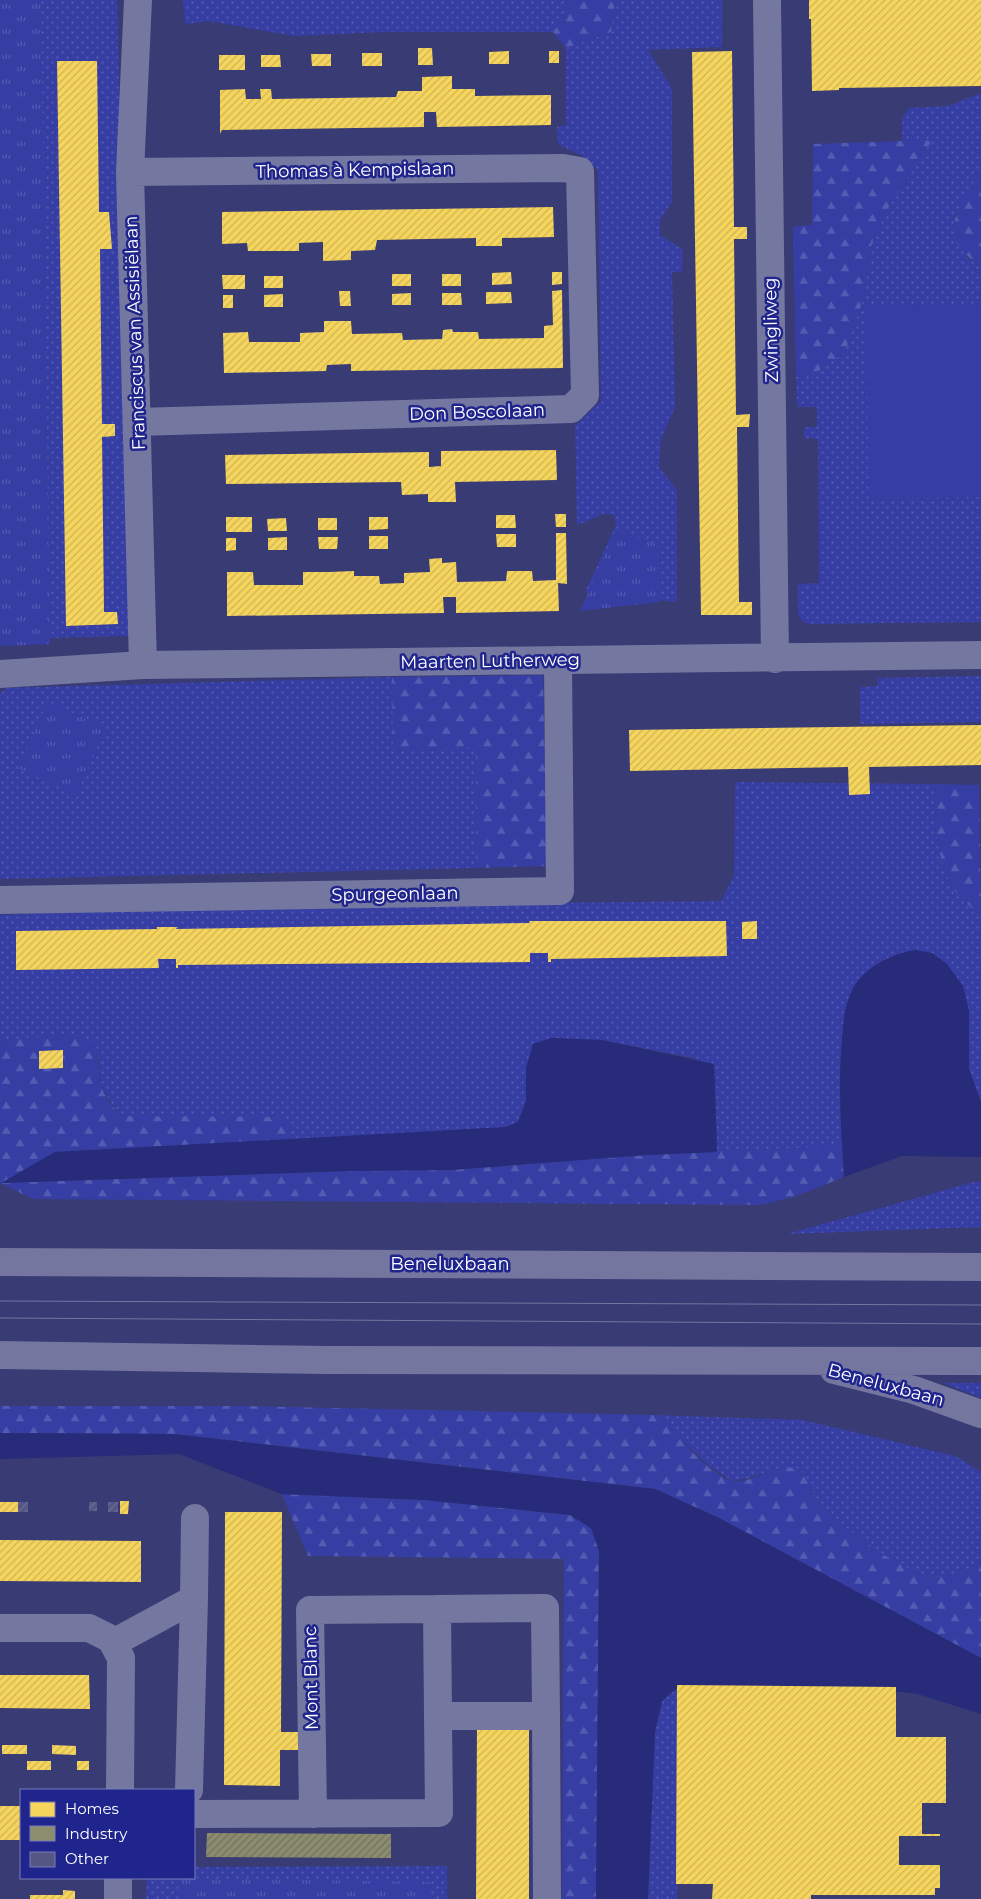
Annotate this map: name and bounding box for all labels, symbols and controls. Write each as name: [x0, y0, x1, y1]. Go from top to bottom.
street label: Thomas à Kempislaan: [255, 157, 455, 183]
street label: Franciscus van Assisiëlaan: [120, 215, 150, 451]
street label: Zwingliweg: [759, 277, 783, 383]
street label: Don Boscolaan: [409, 399, 545, 425]
street label: Maarten Lutherweg: [400, 648, 580, 674]
street label: Spurgeonlaan: [331, 882, 459, 906]
street label: Beneluxbaan: [390, 1253, 510, 1275]
street label: Beneluxbaan: [825, 1359, 947, 1411]
street label: Mont Blanc: [299, 1626, 323, 1730]
legend: [20, 1789, 195, 1879]
text: Homes: [65, 1799, 119, 1818]
text: Industry: [65, 1824, 128, 1843]
text: Other: [65, 1849, 109, 1868]

